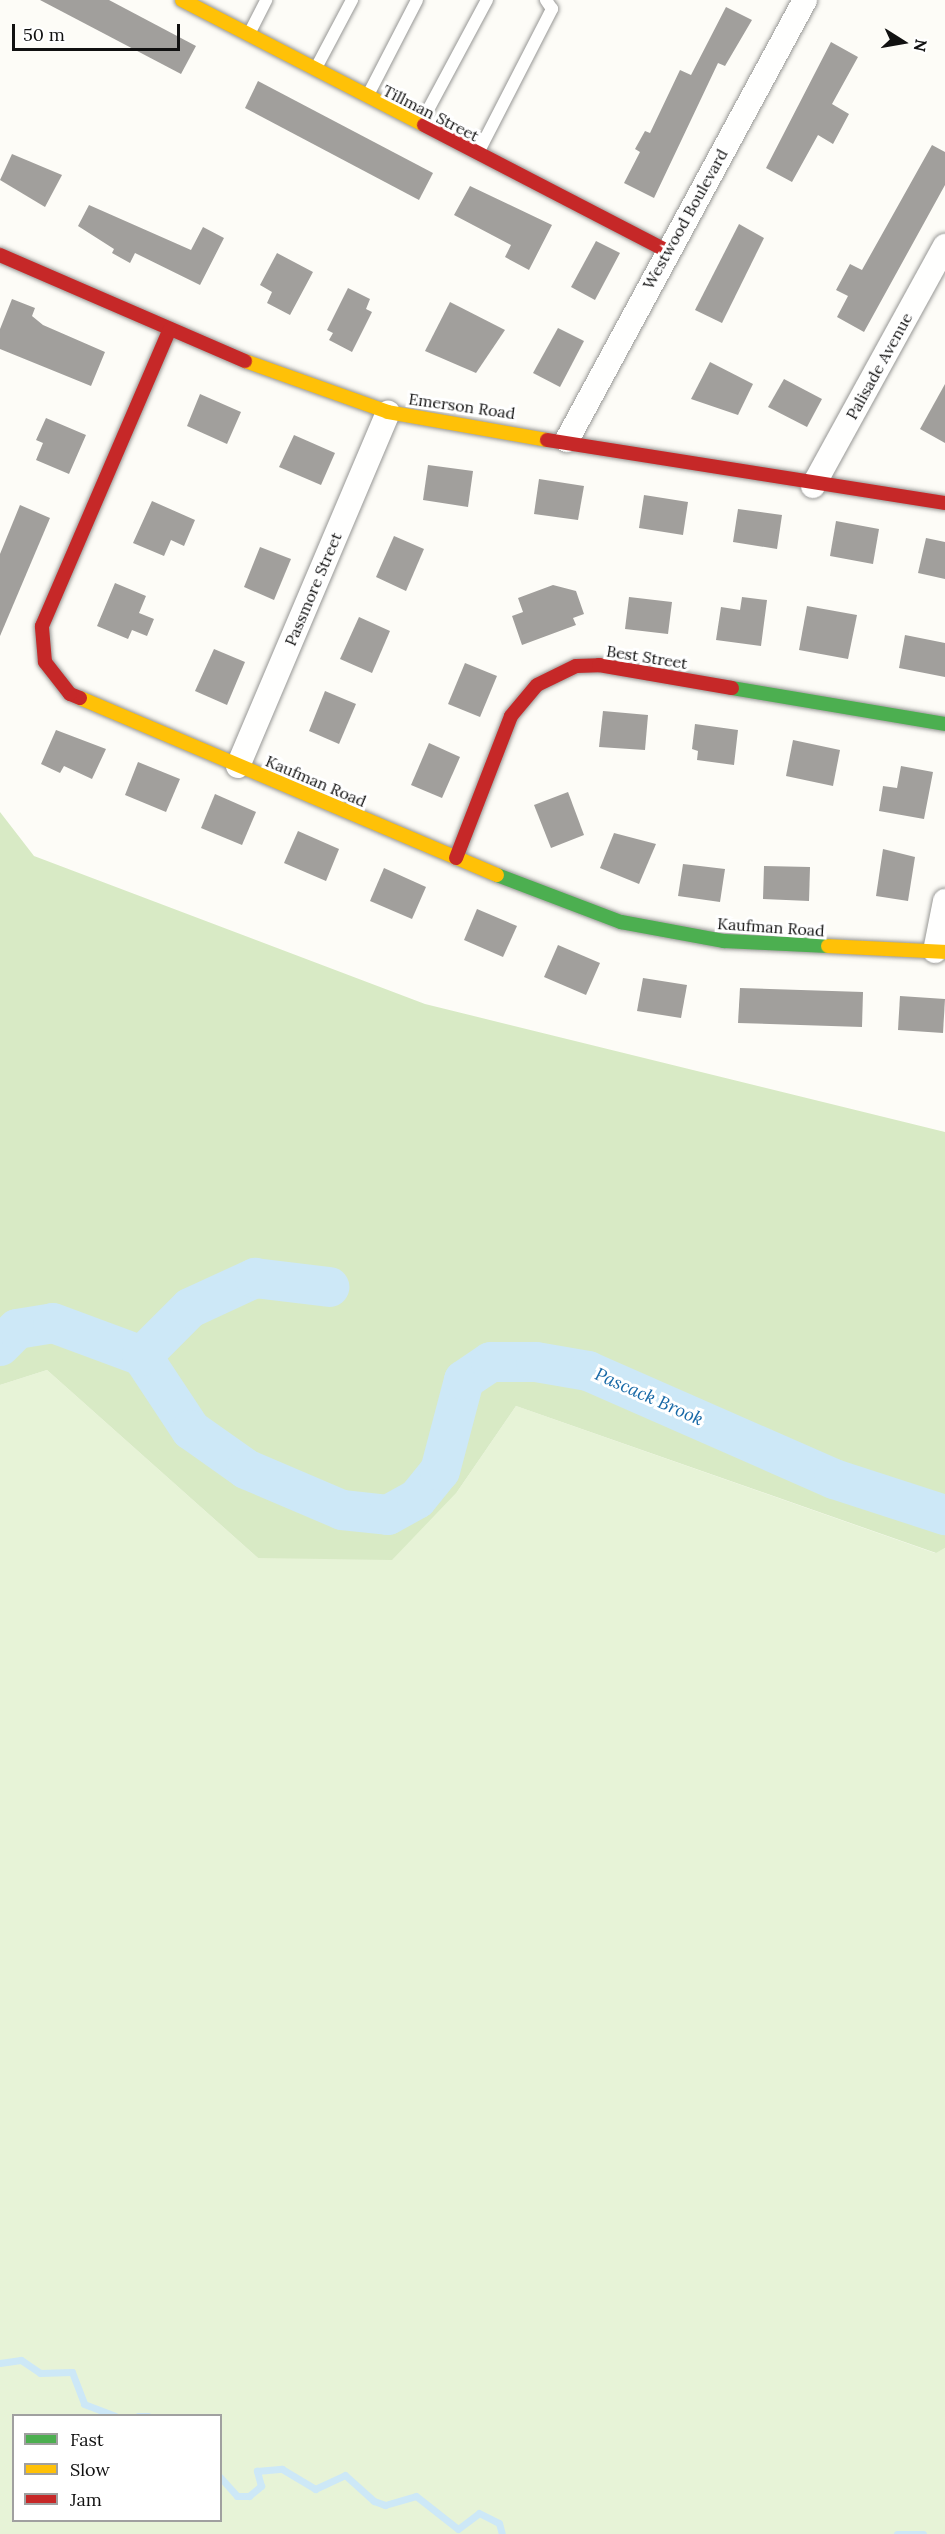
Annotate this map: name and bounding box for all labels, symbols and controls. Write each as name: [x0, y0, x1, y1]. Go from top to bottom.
scale bar: [15, 12, 183, 50]
north arrow: [873, 12, 933, 72]
text: 50 m: [23, 23, 65, 46]
text: N: [910, 37, 932, 53]
street label: Tillman Street: [380, 81, 482, 145]
street label: Westwood Boulevard: [638, 146, 732, 292]
street label: Palisade Avenue: [842, 309, 916, 423]
street label: Emerson Road: [407, 389, 517, 423]
street label: Passmore Street: [280, 529, 346, 649]
street label: Best Street: [605, 641, 689, 673]
street label: Kaufman Road: [263, 751, 369, 811]
street label: Kaufman Road: [717, 914, 825, 940]
water label: Pascack Brook: [592, 1363, 706, 1431]
legend: [12, 2414, 222, 2522]
text: Fast: [70, 2428, 104, 2451]
text: Slow: [70, 2458, 110, 2481]
text: Jam: [70, 2488, 102, 2511]

